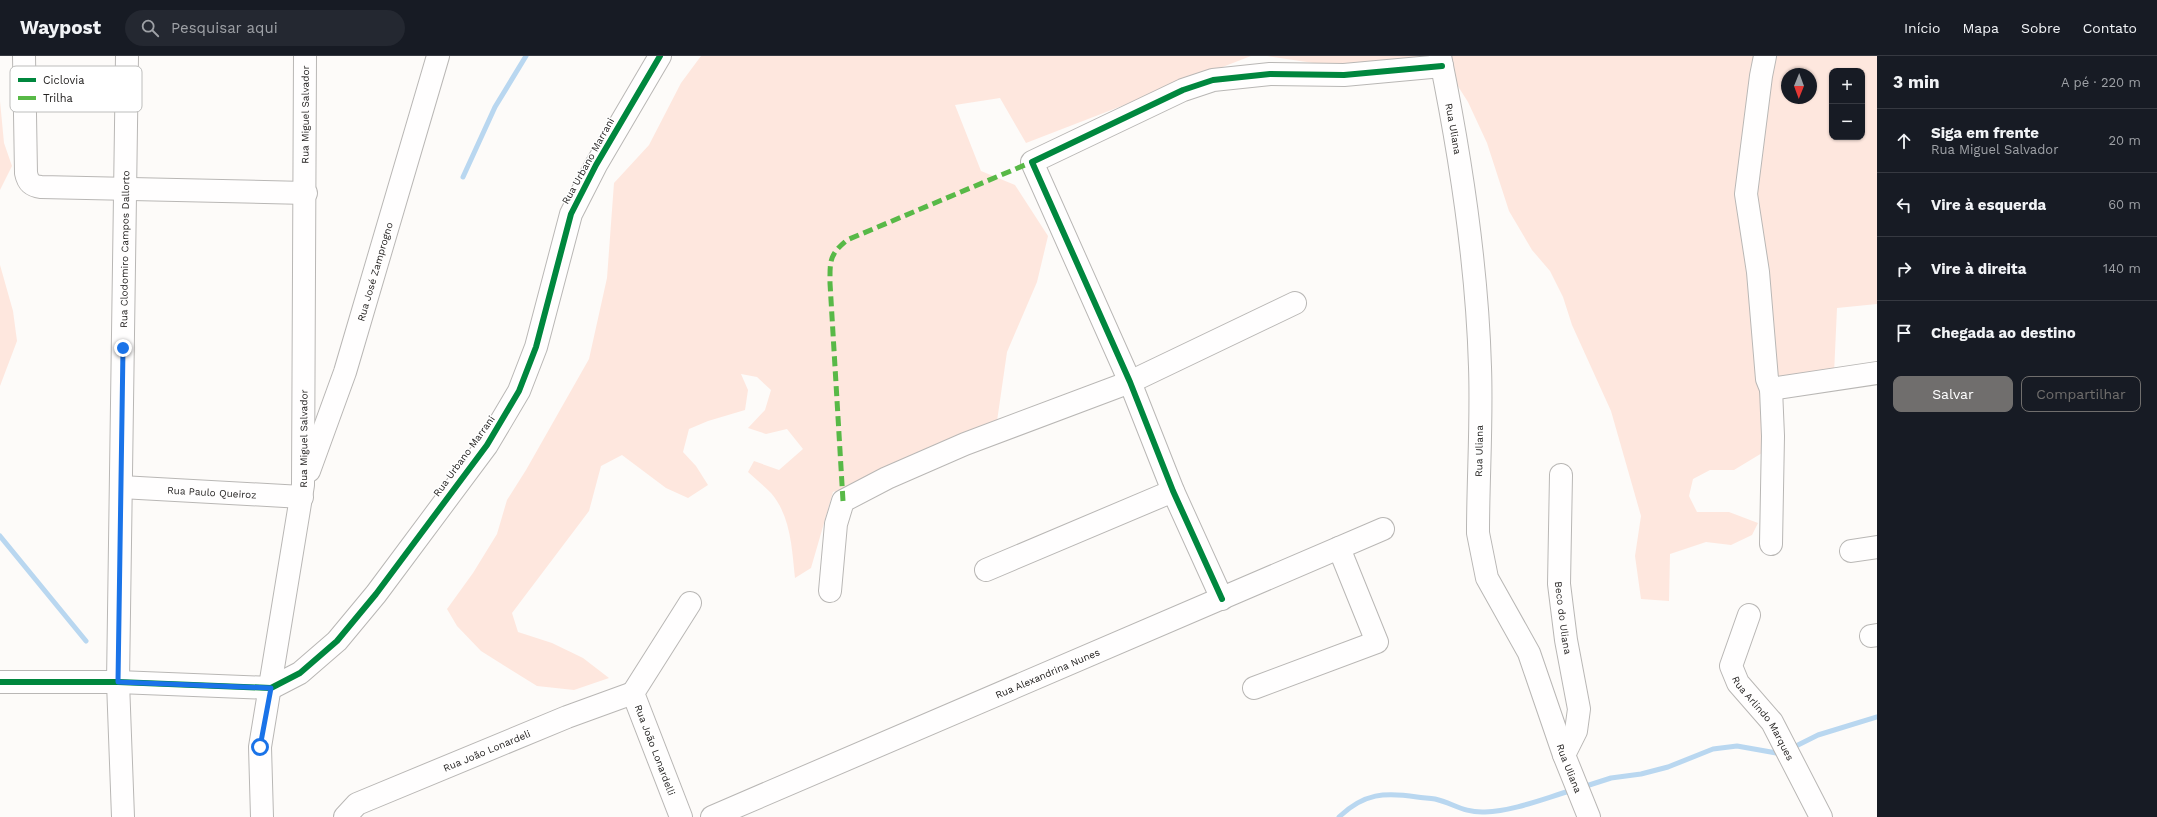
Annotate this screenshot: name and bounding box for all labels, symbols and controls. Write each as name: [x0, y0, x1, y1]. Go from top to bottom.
search box: [125, 10, 405, 46]
text: Waypost: [20, 16, 101, 39]
icon: search: [139, 17, 161, 39]
text: Pesquisar aqui: [171, 19, 278, 37]
text: Início: [1904, 20, 1940, 36]
text: Mapa: [1962, 20, 1999, 36]
text: Sobre: [2021, 20, 2061, 36]
text: Contato: [2083, 20, 2137, 36]
street label: Rua Miguel Salvador: [299, 65, 310, 164]
legend: [10, 66, 142, 112]
north arrow: [1781, 68, 1817, 104]
map controls: [1829, 68, 1865, 140]
button: +: [1829, 68, 1865, 104]
text: 3 min: [1893, 72, 1939, 92]
text: Ciclovia: [43, 74, 84, 87]
text: A pé · 220 m: [2061, 75, 2141, 90]
text: Trilha: [43, 92, 73, 105]
street label: Rua Uliana: [1444, 102, 1464, 155]
button: −: [1829, 104, 1865, 140]
street label: Rua Urbano Marrani: [560, 116, 616, 206]
text: Siga em frente: [1931, 124, 2039, 142]
icon: ahead: [1893, 130, 1915, 152]
text: 20 m: [2109, 133, 2141, 148]
text: Rua Miguel Salvador: [1931, 142, 2058, 157]
street label: Rua Clodomiro Campos Dallorto: [118, 170, 131, 328]
icon: left: [1893, 194, 1915, 216]
text: Vire à esquerda: [1931, 196, 2046, 214]
text: 60 m: [2108, 197, 2141, 212]
street label: Rua José Zamprogno: [355, 221, 394, 322]
icon: right: [1893, 258, 1915, 280]
text: Vire à direita: [1931, 260, 2026, 278]
text: 140 m: [2103, 261, 2141, 276]
icon: arrive: [1893, 322, 1915, 344]
text: Chegada ao destino: [1931, 324, 2076, 342]
route end: [114, 339, 132, 357]
button: Salvar: [1893, 376, 2013, 412]
button: Compartilhar: [2021, 376, 2141, 412]
street label: Rua Miguel Salvador: [297, 389, 309, 488]
street label: Rua Urbano Marrani: [431, 414, 497, 498]
street label: Rua Uliana: [1473, 425, 1485, 477]
street label: Rua Paulo Queiroz: [167, 484, 257, 500]
street label: Beco do Uliana: [1553, 581, 1574, 655]
street label: Rua Alexandrina Nunes: [994, 646, 1101, 700]
street label: Rua Arlindo Marques: [1730, 674, 1796, 762]
street label: Rua João Lonardelli: [633, 703, 677, 797]
street label: Rua João Lonardeli: [441, 727, 532, 773]
route start: [251, 738, 269, 756]
street label: Rua Uliana: [1555, 742, 1584, 795]

